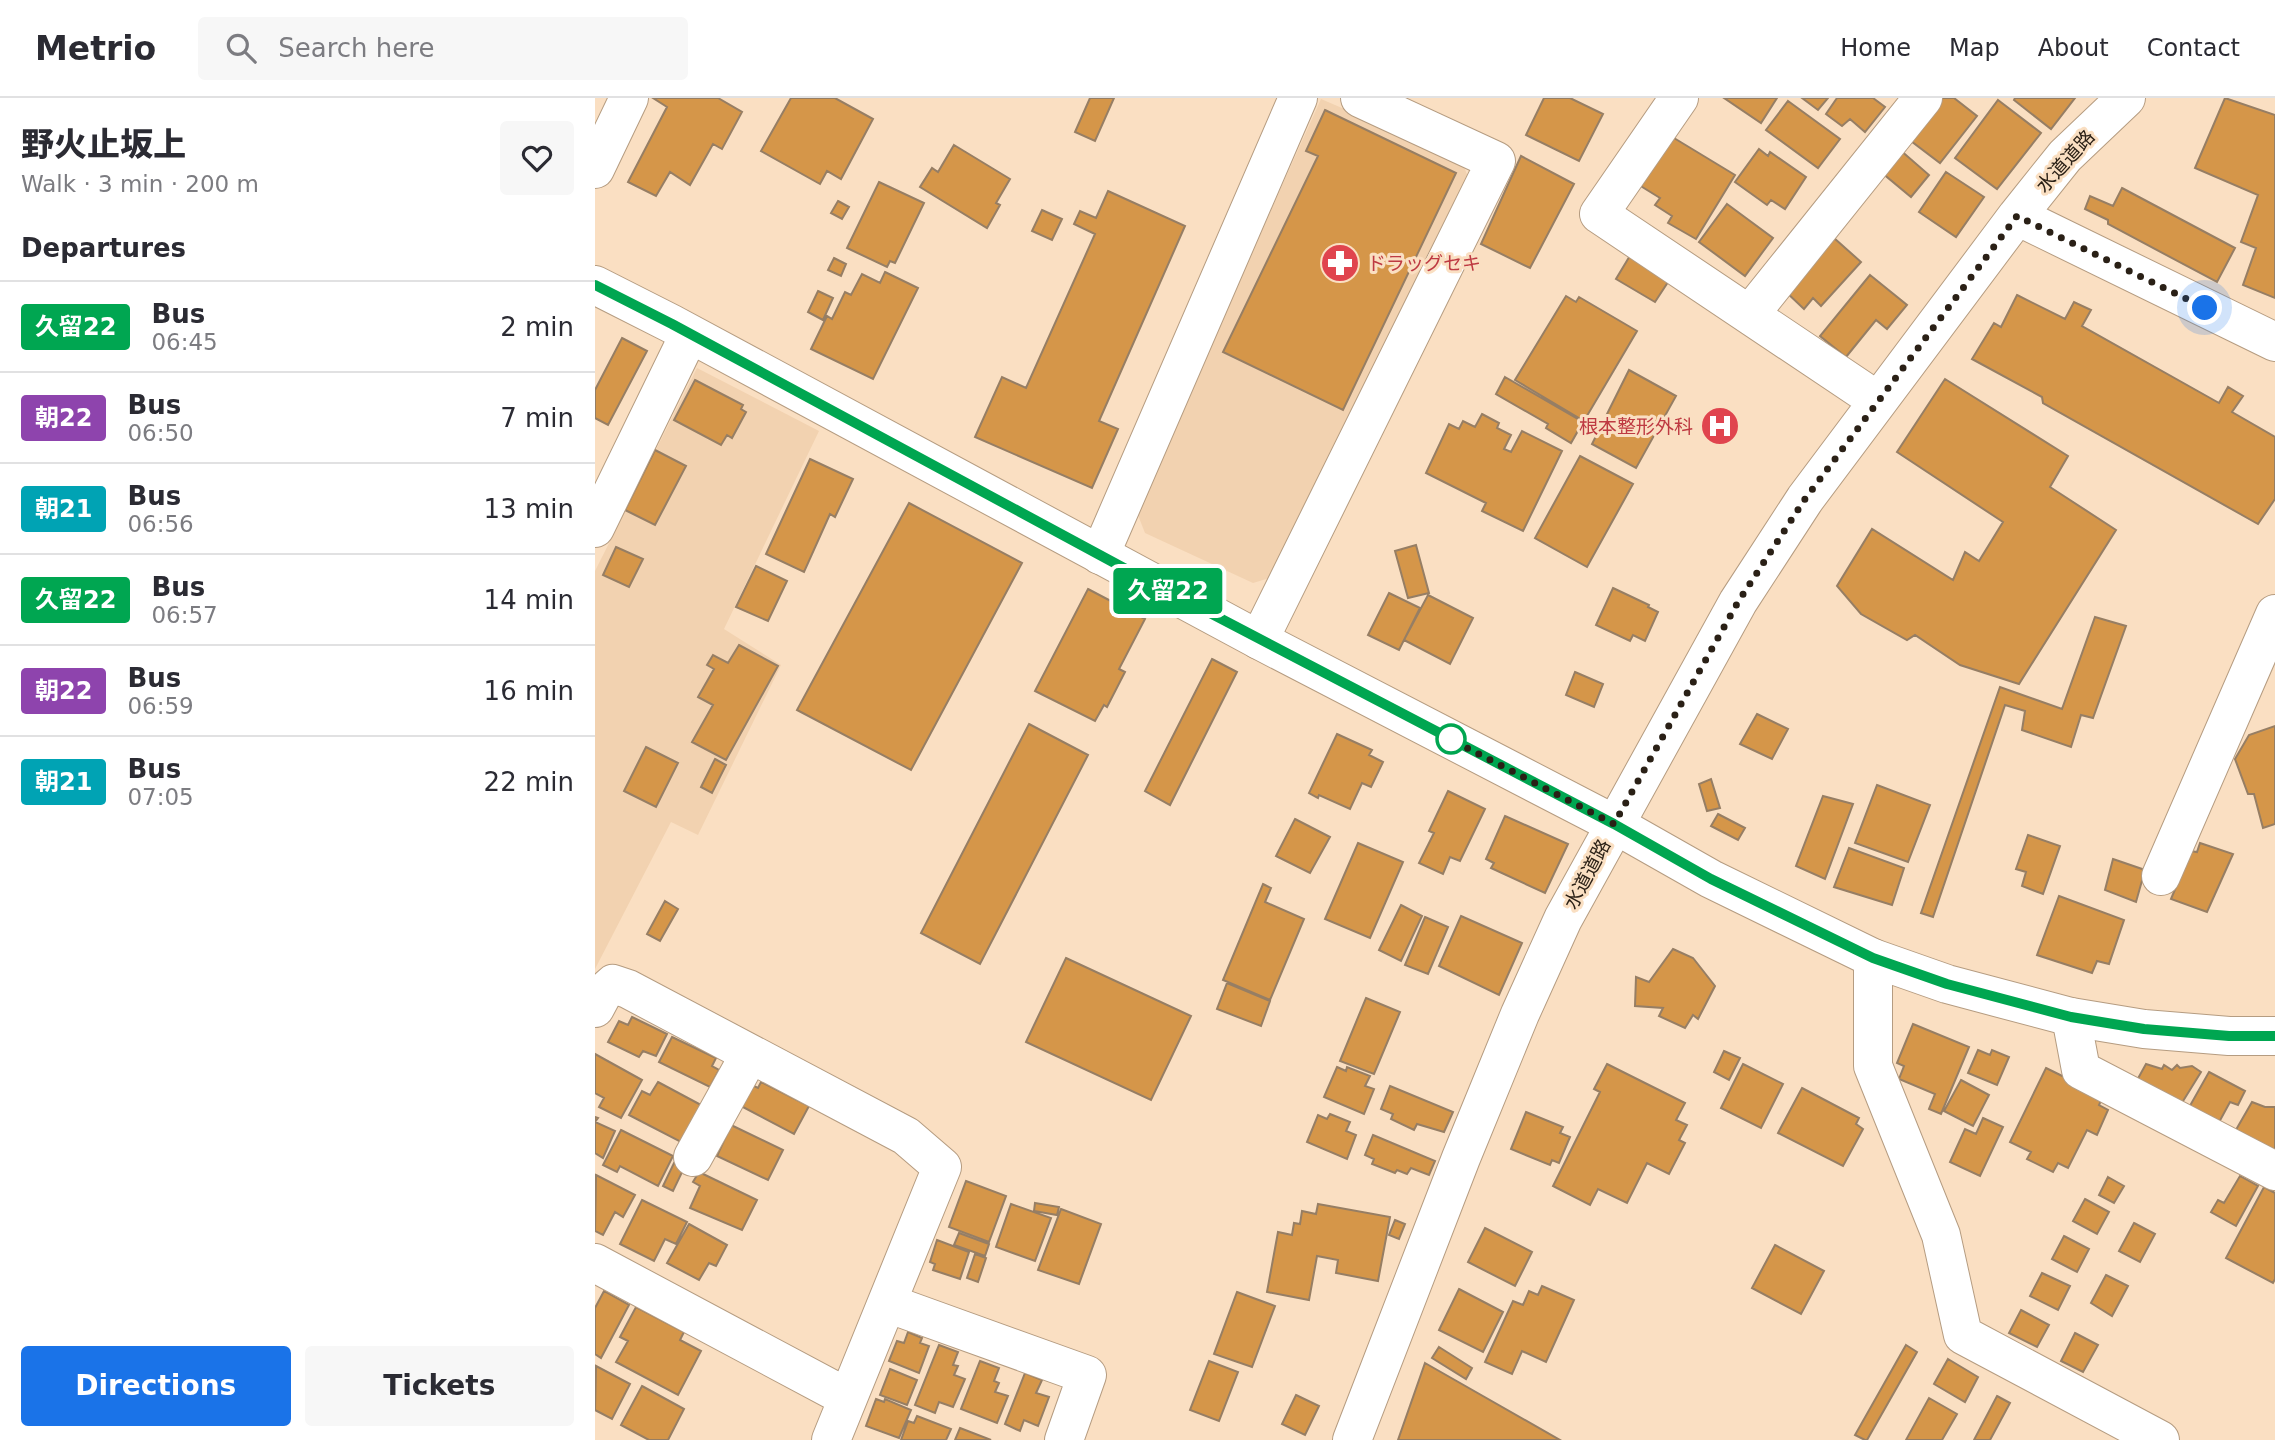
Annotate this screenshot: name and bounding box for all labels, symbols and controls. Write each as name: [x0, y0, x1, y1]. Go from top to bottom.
search box: [198, 17, 688, 80]
text: Metrio: [35, 29, 156, 68]
icon: search: [222, 29, 260, 67]
text: Search here: [278, 33, 434, 63]
text: Home: [1840, 34, 1911, 62]
text: Map: [1949, 34, 2000, 62]
text: About: [2038, 34, 2109, 62]
text: Contact: [2147, 34, 2240, 62]
button: heart: [500, 121, 574, 195]
text: 野火止坂上: [21, 125, 186, 164]
street label: 水道道路: [2031, 125, 2099, 197]
text: Walk · 3 min · 200 m: [21, 171, 259, 197]
text: Departures: [21, 233, 186, 263]
pharmacy icon: ドラッグセキ: [1319, 242, 1361, 284]
place label: ドラッグセキ: [1367, 252, 1481, 274]
your location: [2187, 290, 2222, 325]
text: Bus: [151, 299, 205, 329]
text: 2 min: [500, 312, 574, 342]
text: 久留22: [35, 313, 116, 341]
text: 06:45: [151, 329, 218, 355]
text: Bus: [127, 390, 181, 420]
text: 7 min: [500, 403, 574, 433]
text: 朝22: [35, 404, 92, 432]
hospital icon: 根本整形外科: [1699, 405, 1741, 447]
place label: 根本整形外科: [1579, 415, 1693, 437]
text: 06:50: [127, 420, 194, 446]
text: Bus: [127, 481, 181, 511]
text: 13 min: [484, 494, 574, 524]
text: 朝21: [35, 495, 92, 523]
text: 06:56: [127, 511, 194, 537]
line badge: 久留22: [1119, 568, 1217, 614]
text: Bus: [151, 572, 205, 602]
text: 久留22: [1127, 577, 1209, 605]
text: 14 min: [484, 585, 574, 615]
text: 久留22: [35, 586, 116, 614]
text: 06:57: [151, 602, 218, 628]
text: Bus: [127, 663, 181, 693]
text: 16 min: [484, 676, 574, 706]
text: 朝22: [35, 677, 92, 705]
text: 06:59: [127, 693, 194, 719]
unlabelled marker: [1436, 724, 1466, 754]
text: Bus: [127, 754, 181, 784]
text: 22 min: [484, 767, 574, 797]
text: 朝21: [35, 768, 92, 796]
text: 07:05: [127, 784, 194, 810]
street label: 水道道路: [1559, 835, 1615, 913]
button: Directions: [21, 1346, 291, 1426]
button: Tickets: [305, 1346, 574, 1426]

